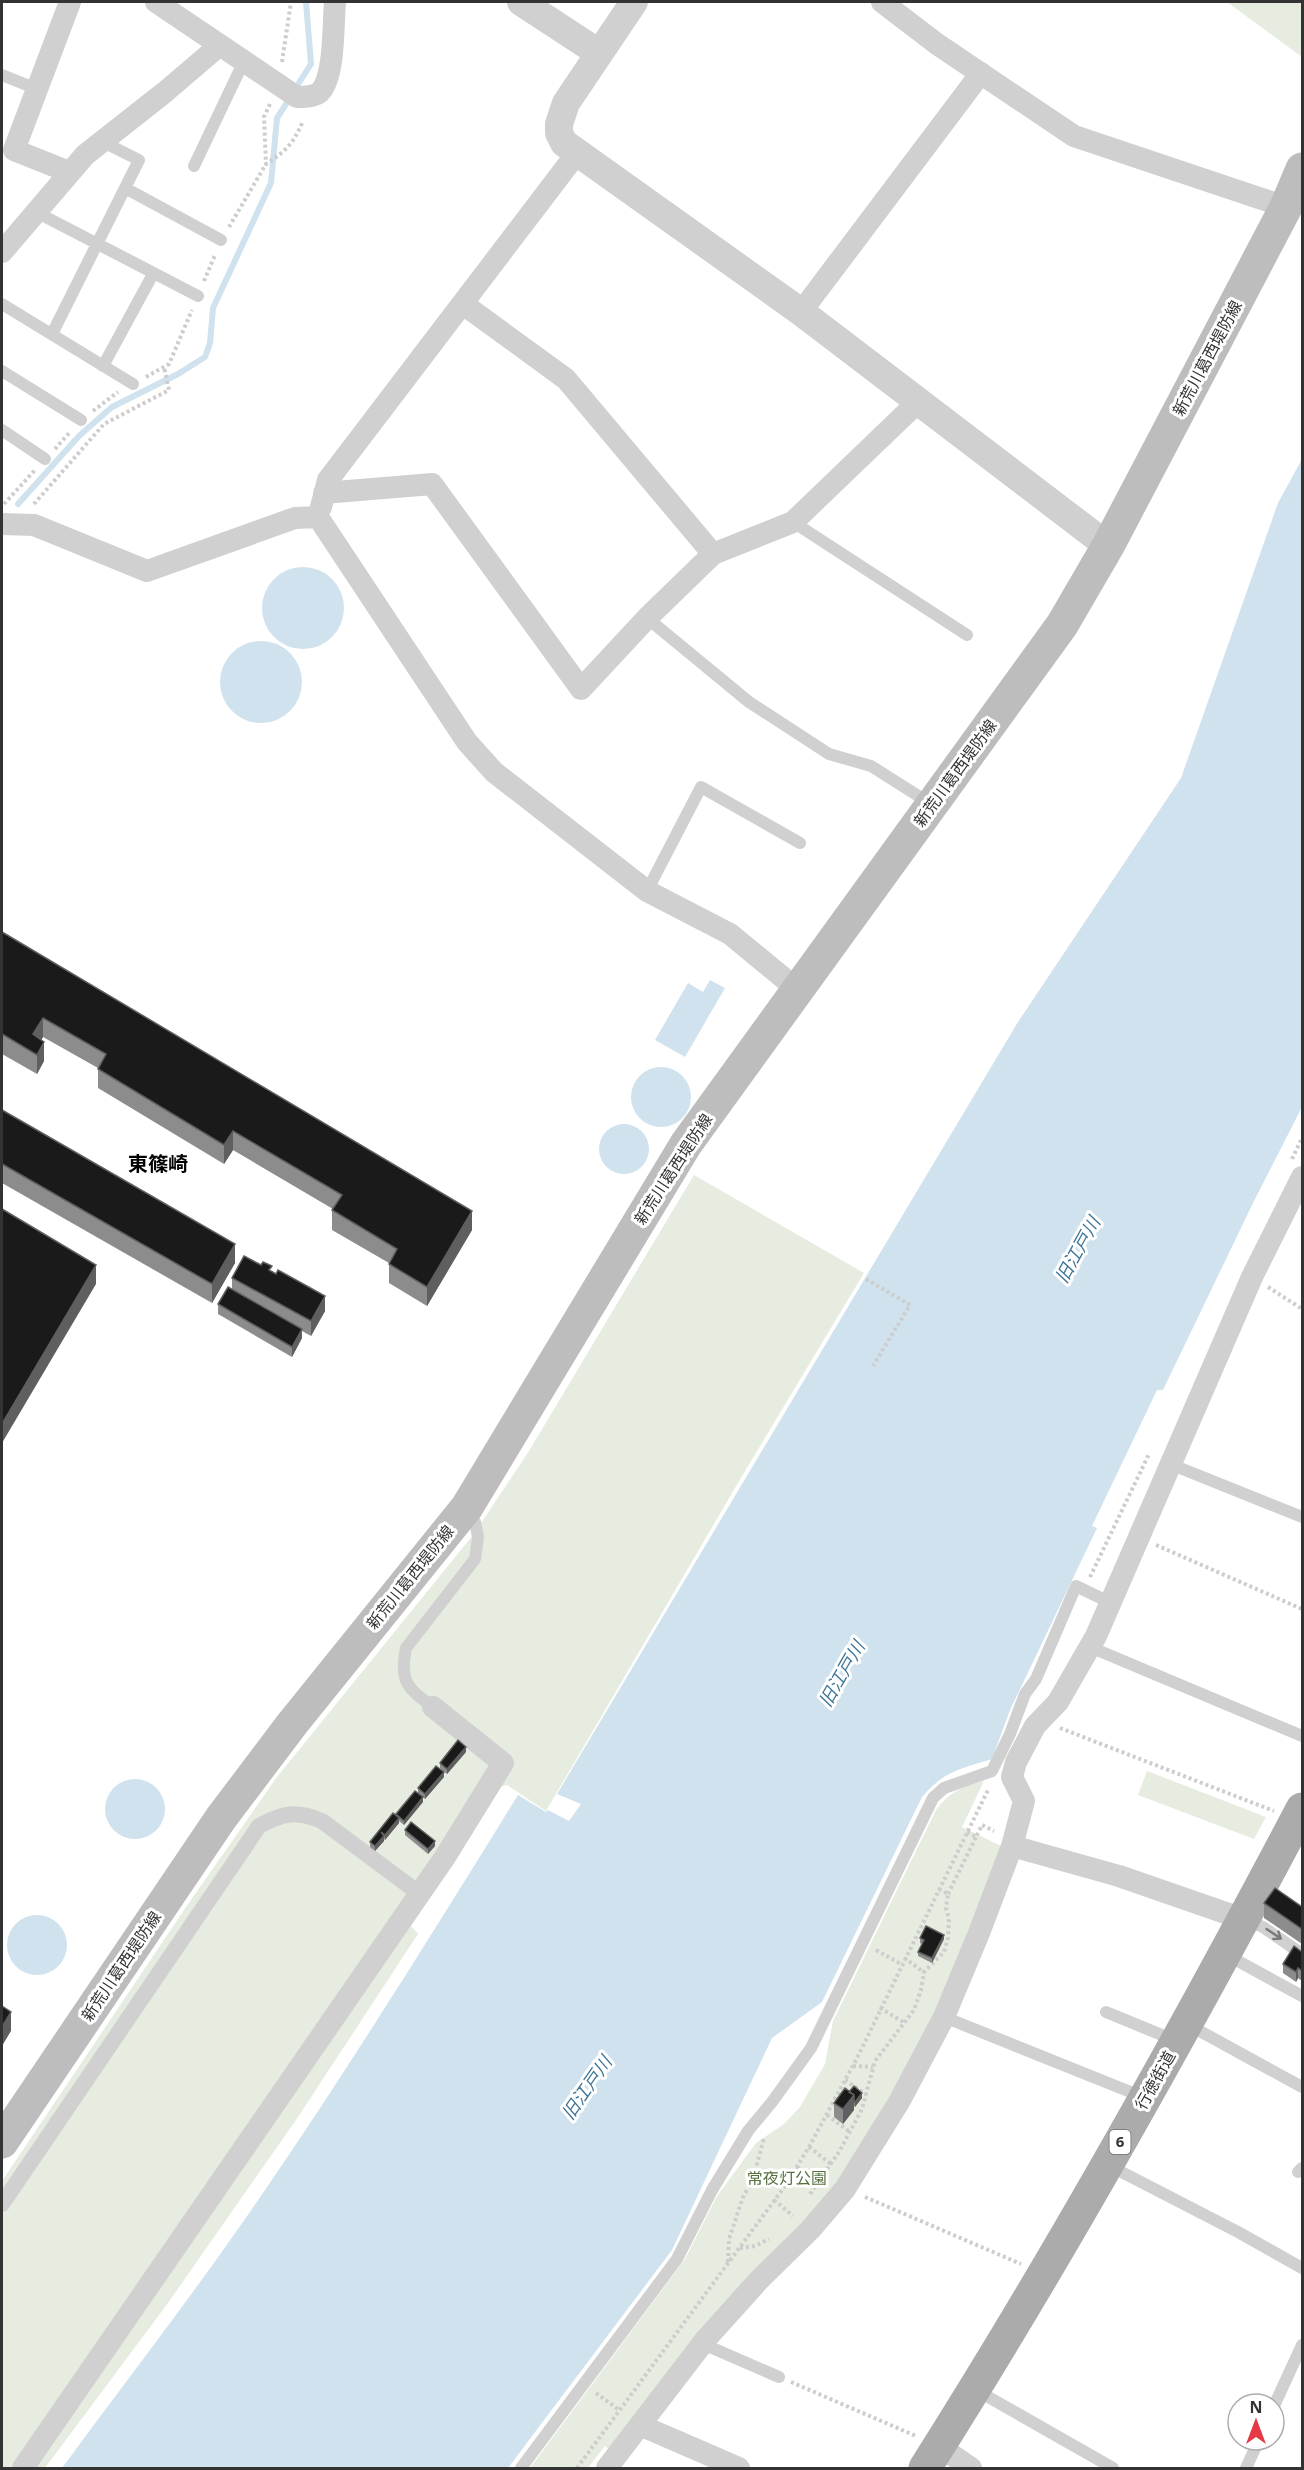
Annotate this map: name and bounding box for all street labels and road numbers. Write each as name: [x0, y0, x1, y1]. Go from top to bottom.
street label: 新荒川葛西堤防線: [1167, 296, 1247, 420]
street label: 新荒川葛西堤防線: [908, 715, 1002, 831]
street label: 新荒川葛西堤防線: [629, 1109, 717, 1229]
street label: 新荒川葛西堤防線: [361, 1520, 459, 1634]
street label: 新荒川葛西堤防線: [76, 1907, 166, 2025]
street label: 行徳街道: [1130, 2047, 1180, 2113]
road number: 6: [1110, 2130, 1130, 2154]

